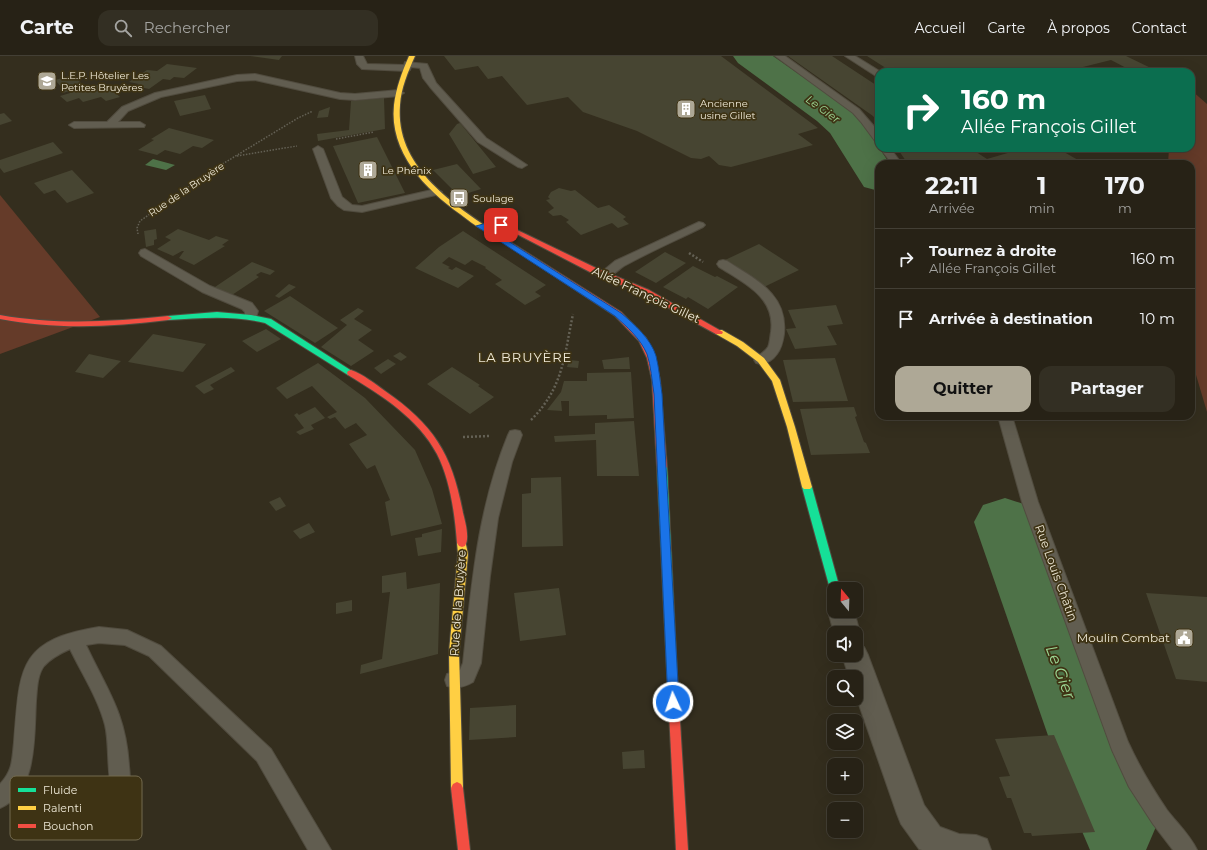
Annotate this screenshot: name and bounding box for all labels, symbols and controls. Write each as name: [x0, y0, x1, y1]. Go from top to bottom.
search box: [98, 10, 378, 46]
text: Carte: [20, 16, 74, 39]
icon: search: [112, 17, 134, 39]
text: Rechercher: [144, 18, 231, 37]
text: Accueil: [915, 19, 966, 37]
text: Carte: [988, 19, 1025, 37]
text: À propos: [1047, 19, 1110, 37]
text: Contact: [1132, 19, 1187, 37]
place label: L.E.P. Hôtelier Les Petites Bruyères: [61, 69, 149, 94]
school or university icon: L.E.P. Hôtelier Les Petites Bruyères: [36, 70, 58, 92]
text: 160 m: [961, 82, 1046, 116]
icon: right: [895, 84, 947, 136]
water label: Le Gier: [803, 92, 843, 126]
place label: Ancienne usine Gillet: [700, 97, 756, 122]
building icon: Ancienne usine Gillet: [675, 98, 697, 120]
text: Allée François Gillet: [961, 116, 1137, 138]
street label: Rue de la Bruyère: [146, 159, 227, 220]
building icon: Le Phénix: [357, 159, 379, 181]
place label: Le Phénix: [382, 164, 432, 177]
text: 22:11: [925, 171, 979, 200]
text: 1: [1037, 171, 1046, 200]
text: 170: [1105, 171, 1145, 200]
bus stop icon: Soulage: [448, 187, 470, 209]
place label: Soulage: [473, 192, 514, 205]
text: Arrivée: [929, 200, 975, 216]
text: min: [1029, 200, 1055, 216]
text: m: [1118, 200, 1132, 216]
pin: [484, 208, 518, 242]
icon: arrive: [490, 214, 512, 236]
text: Tournez à droite: [929, 241, 1057, 260]
icon: right: [895, 248, 917, 270]
text: 160 m: [1131, 249, 1175, 268]
text: Allée François Gillet: [929, 260, 1056, 276]
street label: Allée François Gillet: [590, 263, 703, 326]
icon: arrive: [895, 308, 917, 330]
text: Arrivée à destination: [929, 309, 1093, 328]
text: 10 m: [1140, 309, 1175, 328]
district label: LA BRUYÈRE: [478, 349, 572, 365]
button: Quitter: [895, 366, 1031, 412]
button: Partager: [1039, 366, 1175, 412]
street label: Rue Louis Châtin: [1032, 522, 1081, 623]
street label: Rue de la Bruyère: [446, 549, 469, 657]
north arrow: [827, 582, 863, 618]
map controls: [827, 582, 863, 838]
button: sound: [827, 626, 863, 662]
public building icon: Moulin Combat: [1173, 627, 1195, 649]
place label: Moulin Combat: [1077, 630, 1170, 645]
water label: Le Gier: [1042, 643, 1080, 702]
button: search: [827, 670, 863, 706]
position arrow: [652, 681, 694, 723]
button: layers: [827, 714, 863, 750]
button: +: [827, 758, 863, 794]
legend: [10, 776, 142, 840]
text: Fluide: [43, 783, 78, 797]
text: Ralenti: [43, 801, 82, 815]
button: −: [827, 802, 863, 838]
text: Bouchon: [43, 819, 93, 833]

